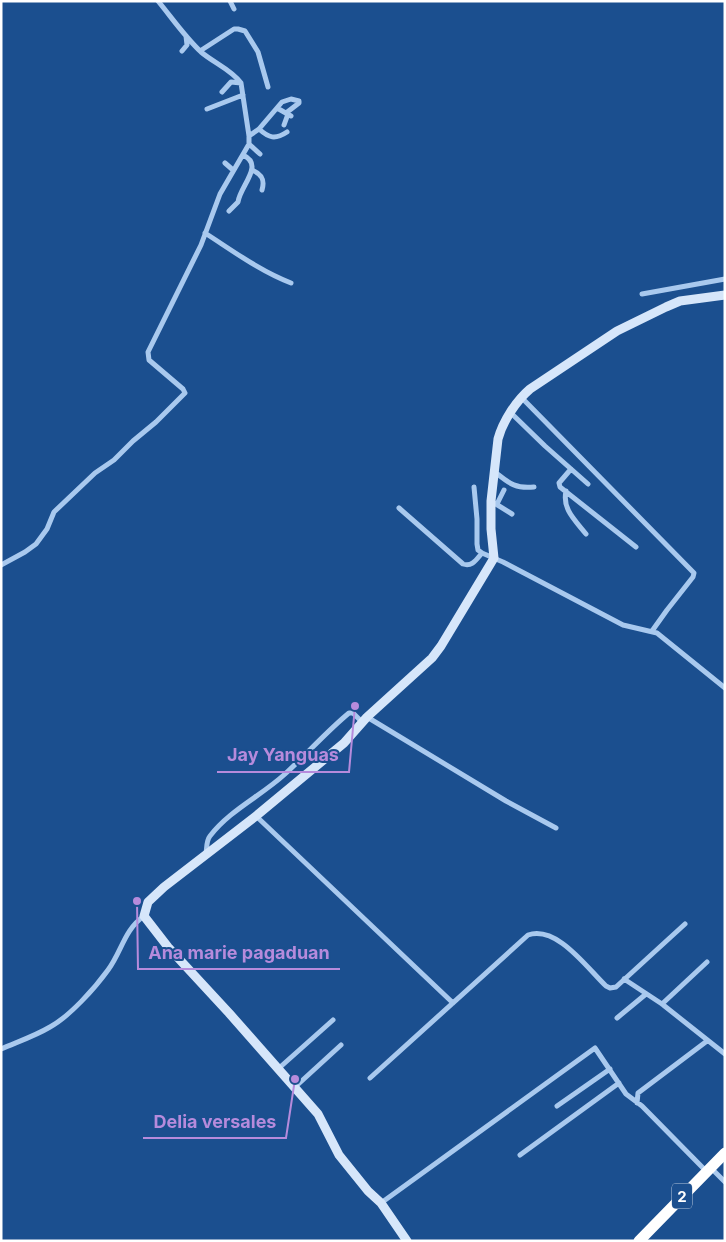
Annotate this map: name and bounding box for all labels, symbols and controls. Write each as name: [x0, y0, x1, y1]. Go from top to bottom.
callout: Jay Yanguas: [217, 739, 349, 772]
text: Jay Yanguas: [227, 744, 339, 765]
callout: Ana marie pagaduan: [138, 936, 340, 969]
text: Ana marie pagaduan: [148, 942, 330, 963]
callout: Delia versales: [143, 1105, 286, 1138]
text: Delia versales: [154, 1111, 276, 1132]
road number: 2: [672, 1184, 692, 1208]

